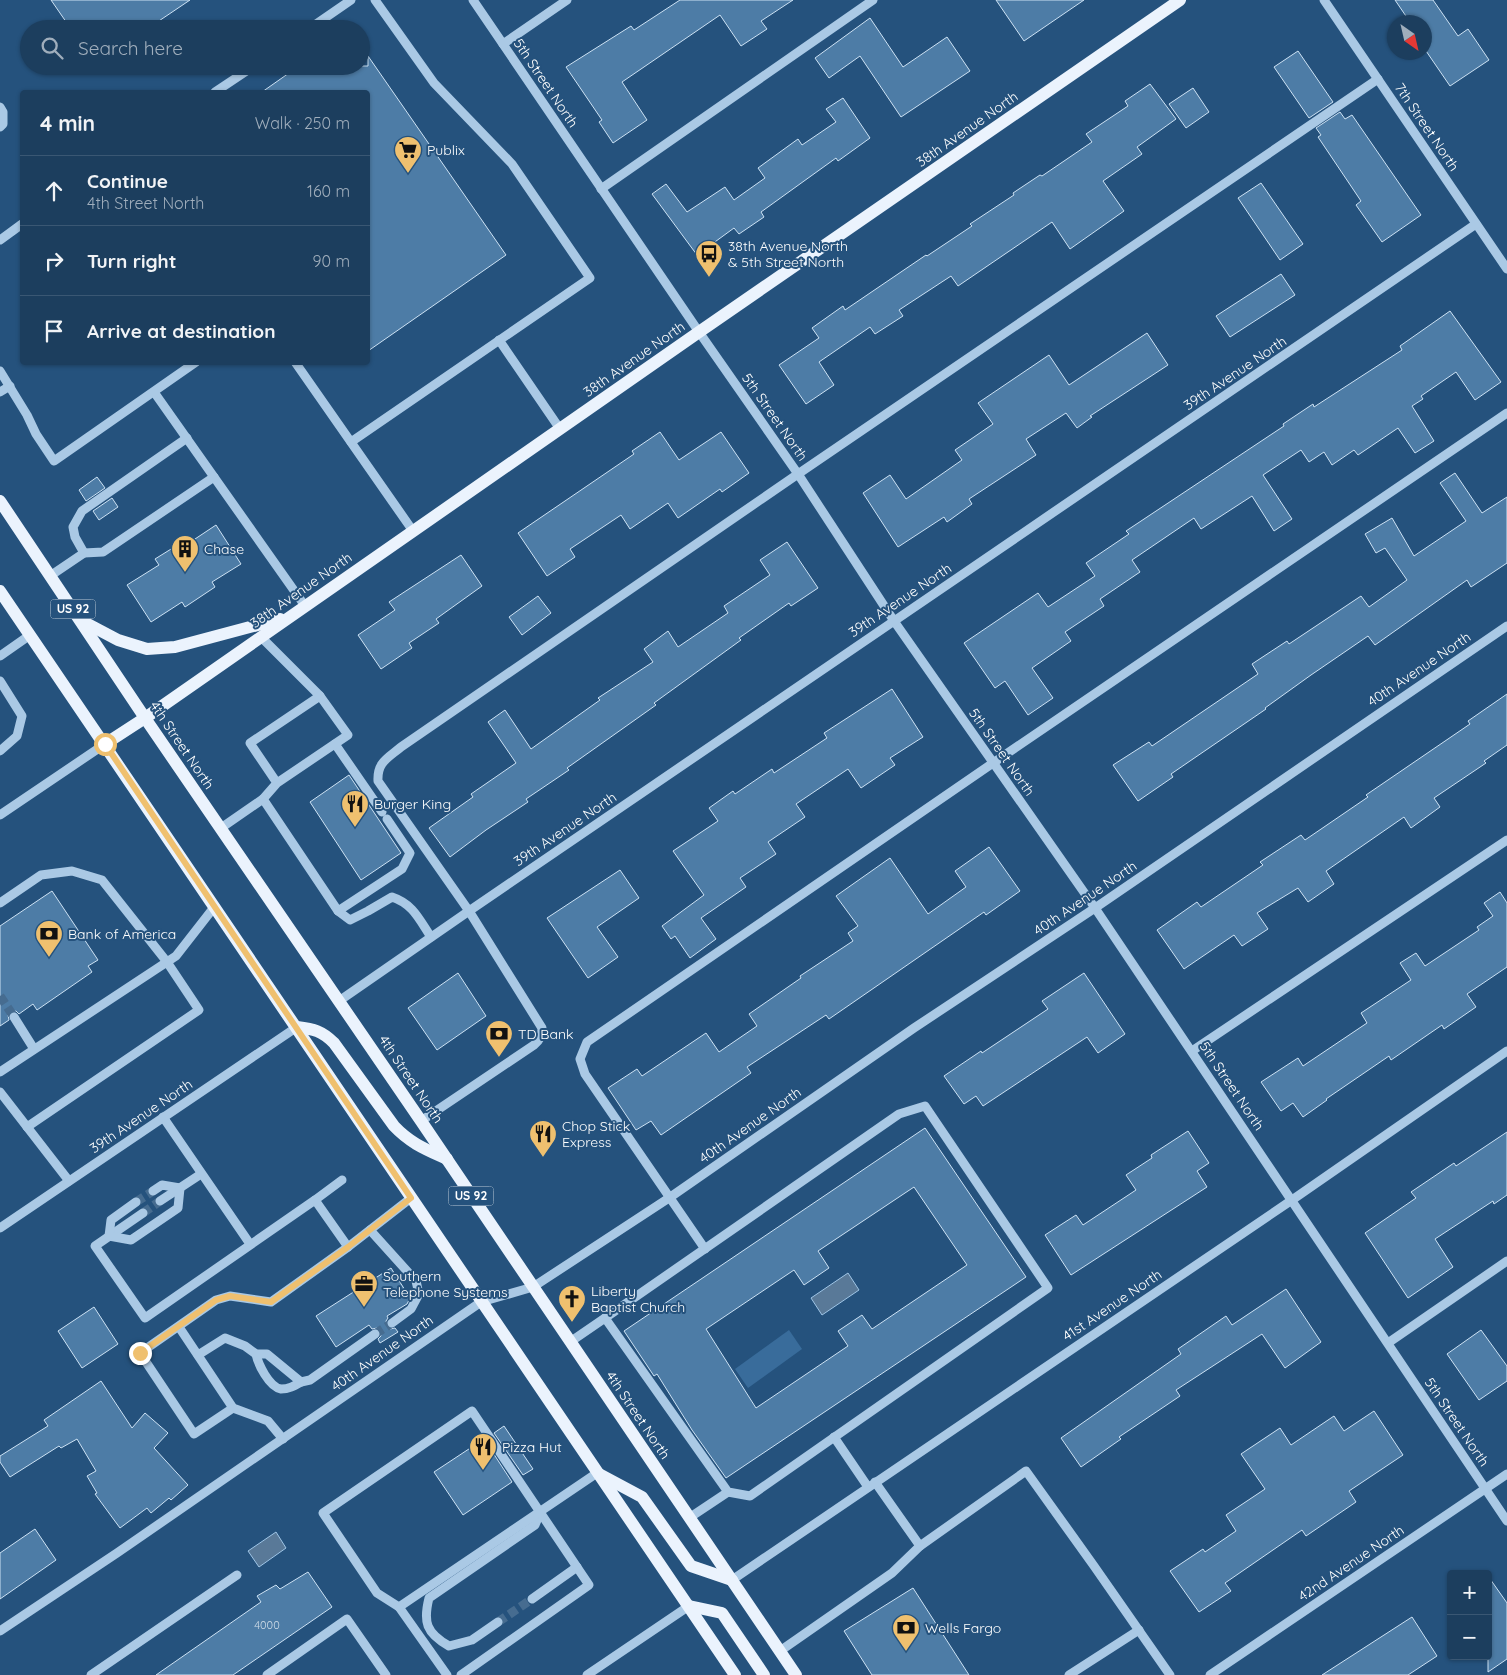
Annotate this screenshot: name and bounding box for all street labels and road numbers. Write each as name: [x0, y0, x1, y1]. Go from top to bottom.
street label: 5th Street North: [510, 35, 582, 131]
street label: 7th Street North: [1391, 79, 1463, 175]
street label: 38th Avenue North: [913, 87, 1021, 171]
street label: 38th Avenue North: [580, 317, 688, 401]
street label: 39th Avenue North: [1180, 332, 1290, 414]
street label: 5th Street North: [738, 370, 812, 464]
street label: 38th Avenue North: [247, 548, 355, 632]
street label: 39th Avenue North: [845, 559, 955, 641]
road number: US 92: [50, 600, 96, 618]
street label: 40th Avenue North: [1364, 628, 1474, 710]
street label: 4th Street North: [146, 697, 218, 793]
street label: 5th Street North: [965, 705, 1039, 799]
street label: 39th Avenue North: [510, 788, 620, 870]
street label: 40th Avenue North: [1030, 857, 1140, 939]
street label: 4th Street North: [375, 1031, 447, 1127]
street label: 5th Street North: [1196, 1038, 1268, 1134]
street label: 39th Avenue North: [86, 1075, 196, 1157]
street label: 40th Avenue North: [695, 1083, 805, 1167]
road number: US 92: [448, 1186, 494, 1206]
street label: 41st Avenue North: [1059, 1265, 1165, 1345]
street label: 40th Avenue North: [327, 1311, 437, 1395]
street label: 4th Street North: [602, 1367, 674, 1463]
street label: 5th Street North: [1421, 1374, 1493, 1470]
street label: 42nd Avenue North: [1295, 1521, 1407, 1605]

